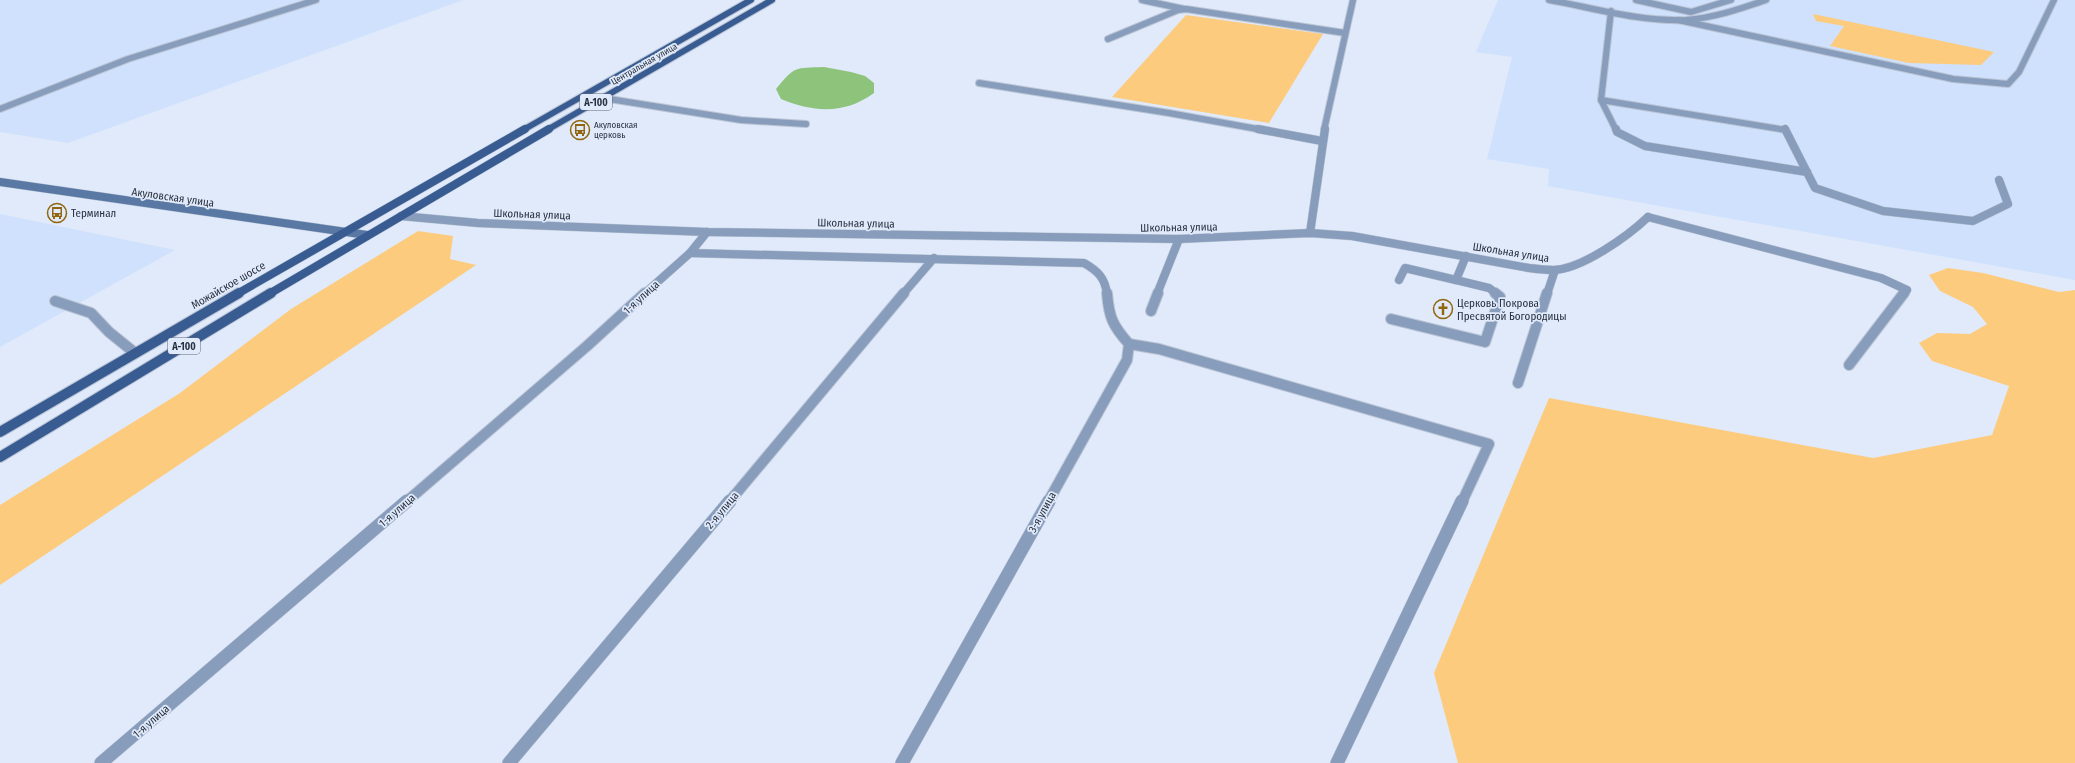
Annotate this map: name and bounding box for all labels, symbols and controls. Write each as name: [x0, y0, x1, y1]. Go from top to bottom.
street label: Центральная улица: [609, 41, 679, 87]
road number: А-100: [580, 94, 612, 110]
bus stop icon: Акуловская церковь: [569, 119, 591, 141]
place label: Акуловская церковь: [594, 120, 638, 140]
street label: Акуловская улица: [131, 185, 215, 210]
bus stop icon: Терминал: [46, 202, 68, 224]
place label: Терминал: [71, 207, 116, 220]
street label: Школьная улица: [493, 207, 571, 222]
street label: Школьная улица: [817, 216, 895, 231]
street label: Школьная улица: [1140, 220, 1218, 235]
street label: Школьная улица: [1472, 240, 1550, 265]
street label: Можайское шоссе: [189, 259, 268, 312]
street label: 1-я улица: [621, 278, 662, 317]
place label: Церковь Покрова Пресвятой Богородицы: [1457, 297, 1567, 323]
church icon: Церковь Покрова Пресвятой Богородицы: [1432, 298, 1454, 320]
road number: А-100: [168, 338, 200, 354]
street label: 2-я улица: [703, 489, 742, 531]
street label: 3-я улица: [1026, 490, 1059, 535]
street label: 1-я улица: [377, 491, 418, 530]
street label: 1-я улица: [131, 702, 172, 741]

